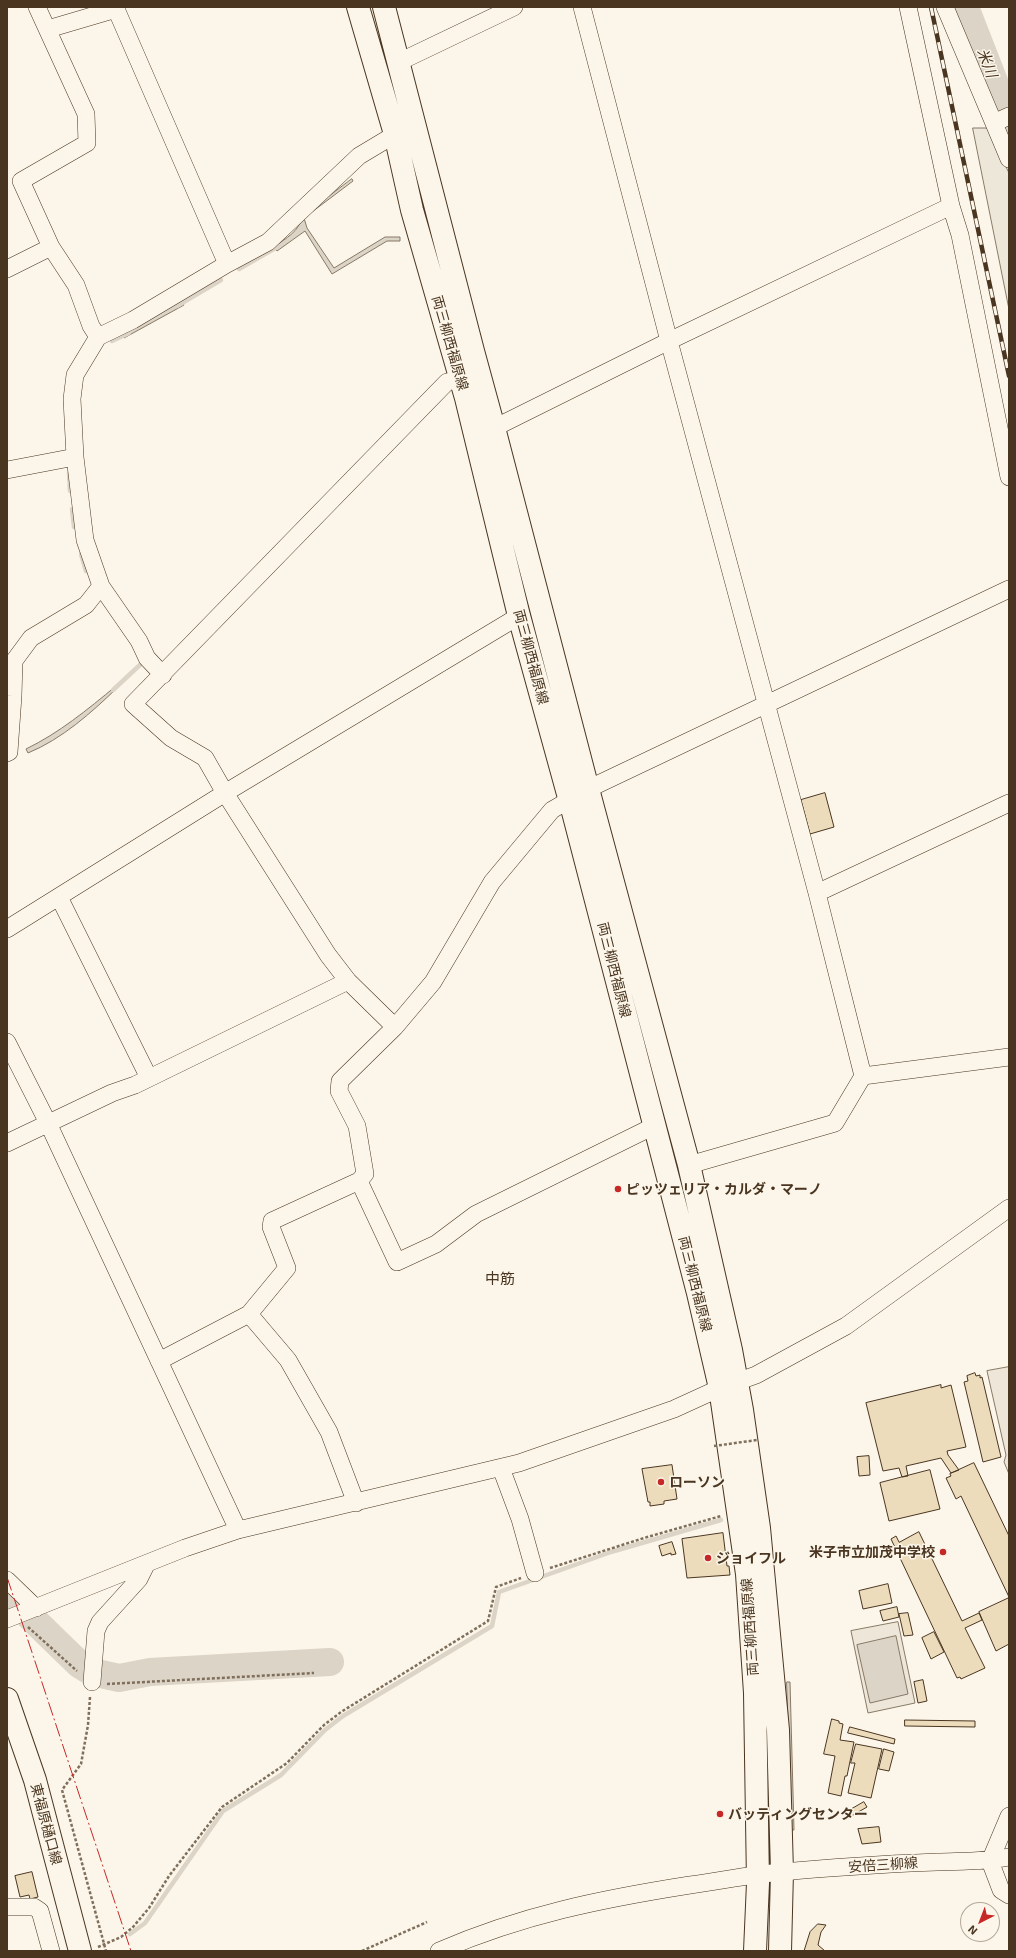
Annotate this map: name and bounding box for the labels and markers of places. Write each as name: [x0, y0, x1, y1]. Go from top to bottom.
place label: ピッツェリア・カルダ・マーノ: [626, 1181, 822, 1197]
marker: ピッツェリア・カルダ・マーノ: [613, 1184, 623, 1194]
place label: ローソン: [669, 1474, 725, 1490]
marker: ローソン: [656, 1477, 666, 1487]
place label: 米子市立加茂中学校: [809, 1544, 935, 1560]
marker: 米子市立加茂中学校: [938, 1547, 948, 1557]
place label: ジョイフル: [716, 1550, 786, 1566]
marker: ジョイフル: [703, 1553, 713, 1563]
place label: バッティングセンター: [728, 1806, 868, 1822]
marker: バッティングセンター: [715, 1809, 725, 1819]

